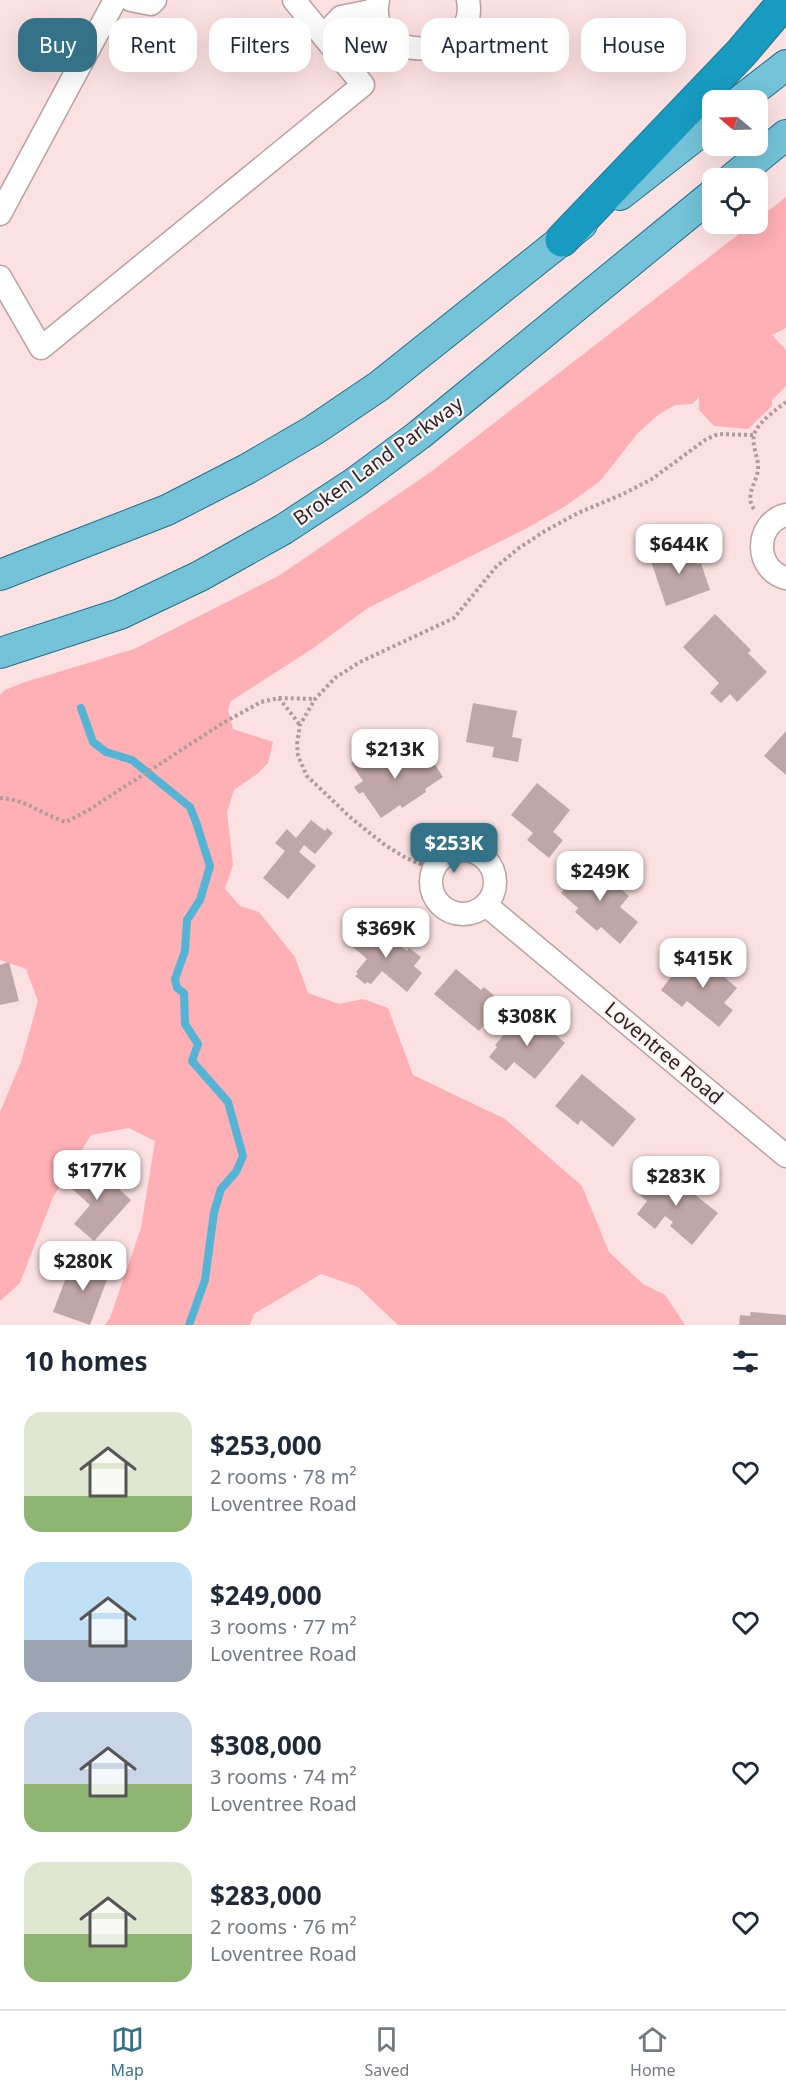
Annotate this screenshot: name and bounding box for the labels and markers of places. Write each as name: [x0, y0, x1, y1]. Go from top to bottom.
pin: $644K: [637, 524, 721, 575]
pin: $213K: [353, 729, 437, 780]
pin: $253K: [412, 823, 496, 874]
pin: $249K: [558, 851, 642, 902]
pin: $369K: [344, 908, 428, 959]
pin: $415K: [661, 938, 745, 989]
pin: $308K: [485, 996, 569, 1047]
pin: $177K: [55, 1150, 139, 1201]
pin: $283K: [634, 1156, 718, 1207]
pin: $280K: [41, 1241, 125, 1292]

